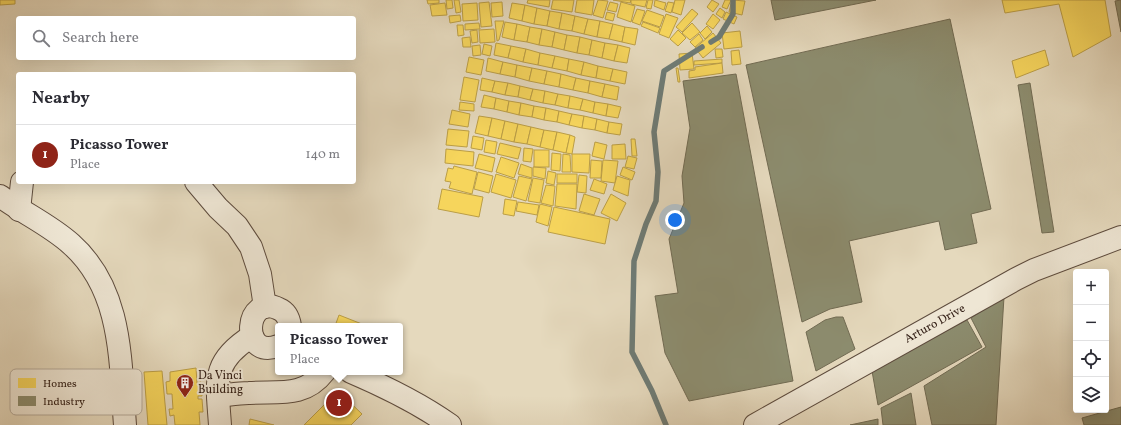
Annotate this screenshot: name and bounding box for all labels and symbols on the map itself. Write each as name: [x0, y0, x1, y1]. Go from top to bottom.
your location: [665, 210, 685, 230]
street label: Arturo Drive: [902, 300, 969, 347]
place label: Da Vinci Building: [198, 368, 243, 398]
legend: [10, 369, 142, 415]
building icon: Da Vinci Building: [175, 373, 195, 398]
text: Homes: [43, 377, 77, 392]
pin: 1: [326, 388, 352, 418]
text: Industry: [43, 395, 85, 410]

